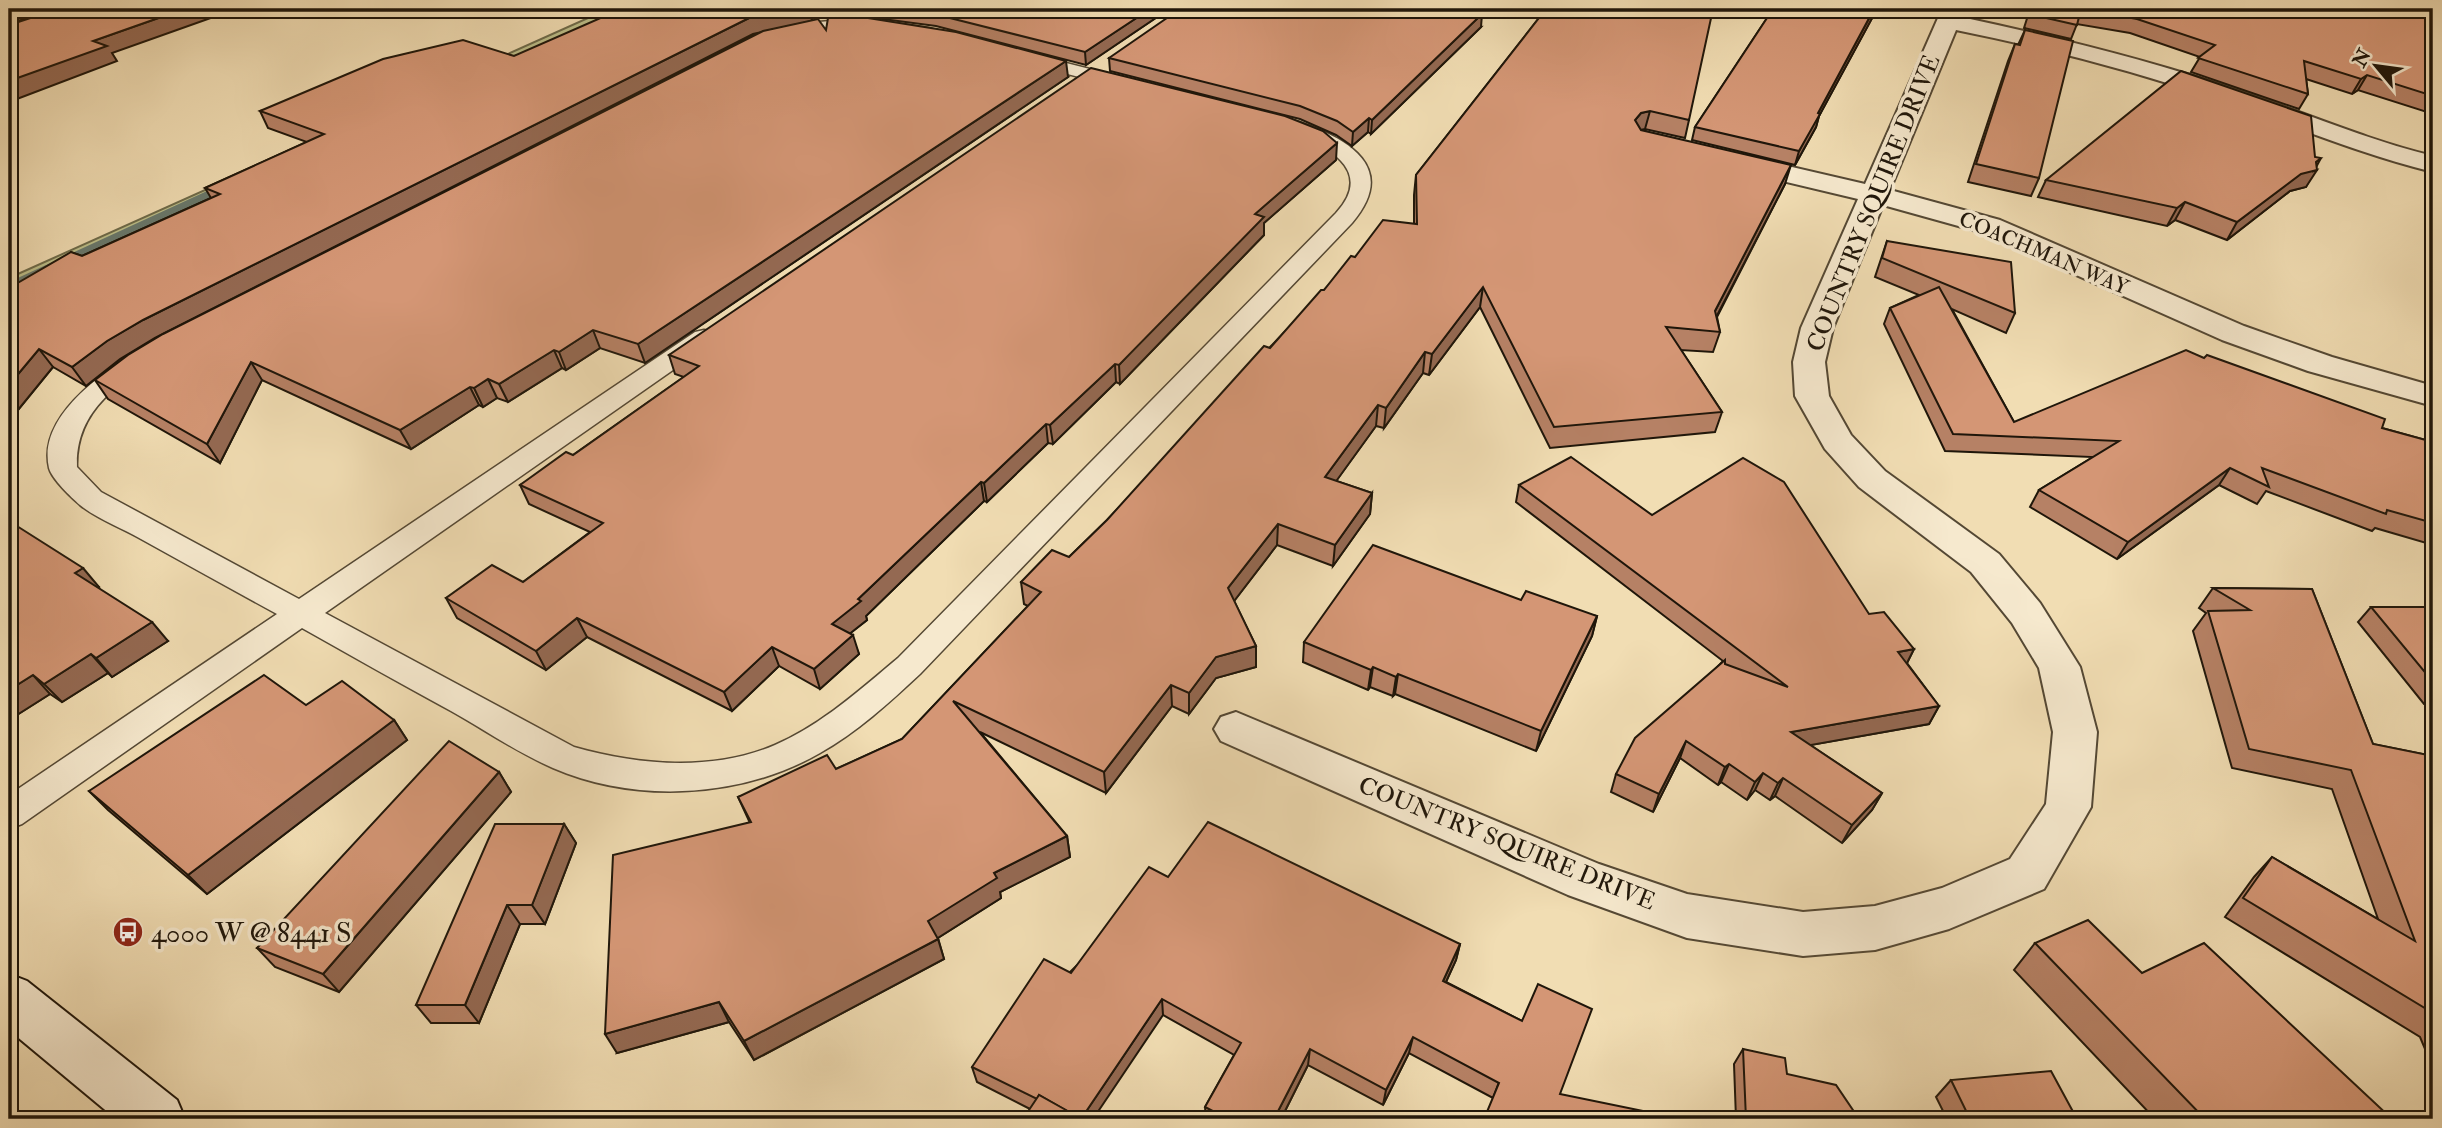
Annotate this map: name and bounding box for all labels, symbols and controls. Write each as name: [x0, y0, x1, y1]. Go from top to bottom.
north arrow: [2340, 32, 2410, 102]
text: N: [2347, 44, 2377, 72]
street label: COUNTRY SQUIRE DRIVE: [1800, 50, 1947, 356]
street label: COACHMAN WAY: [1955, 205, 2133, 302]
street label: COUNTRY SQUIRE DRIVE: [1354, 770, 1660, 917]
bus stop icon: 4000 W @ 8441 S: [111, 915, 145, 949]
place label: 4000 W @ 8441 S: [151, 916, 352, 951]

